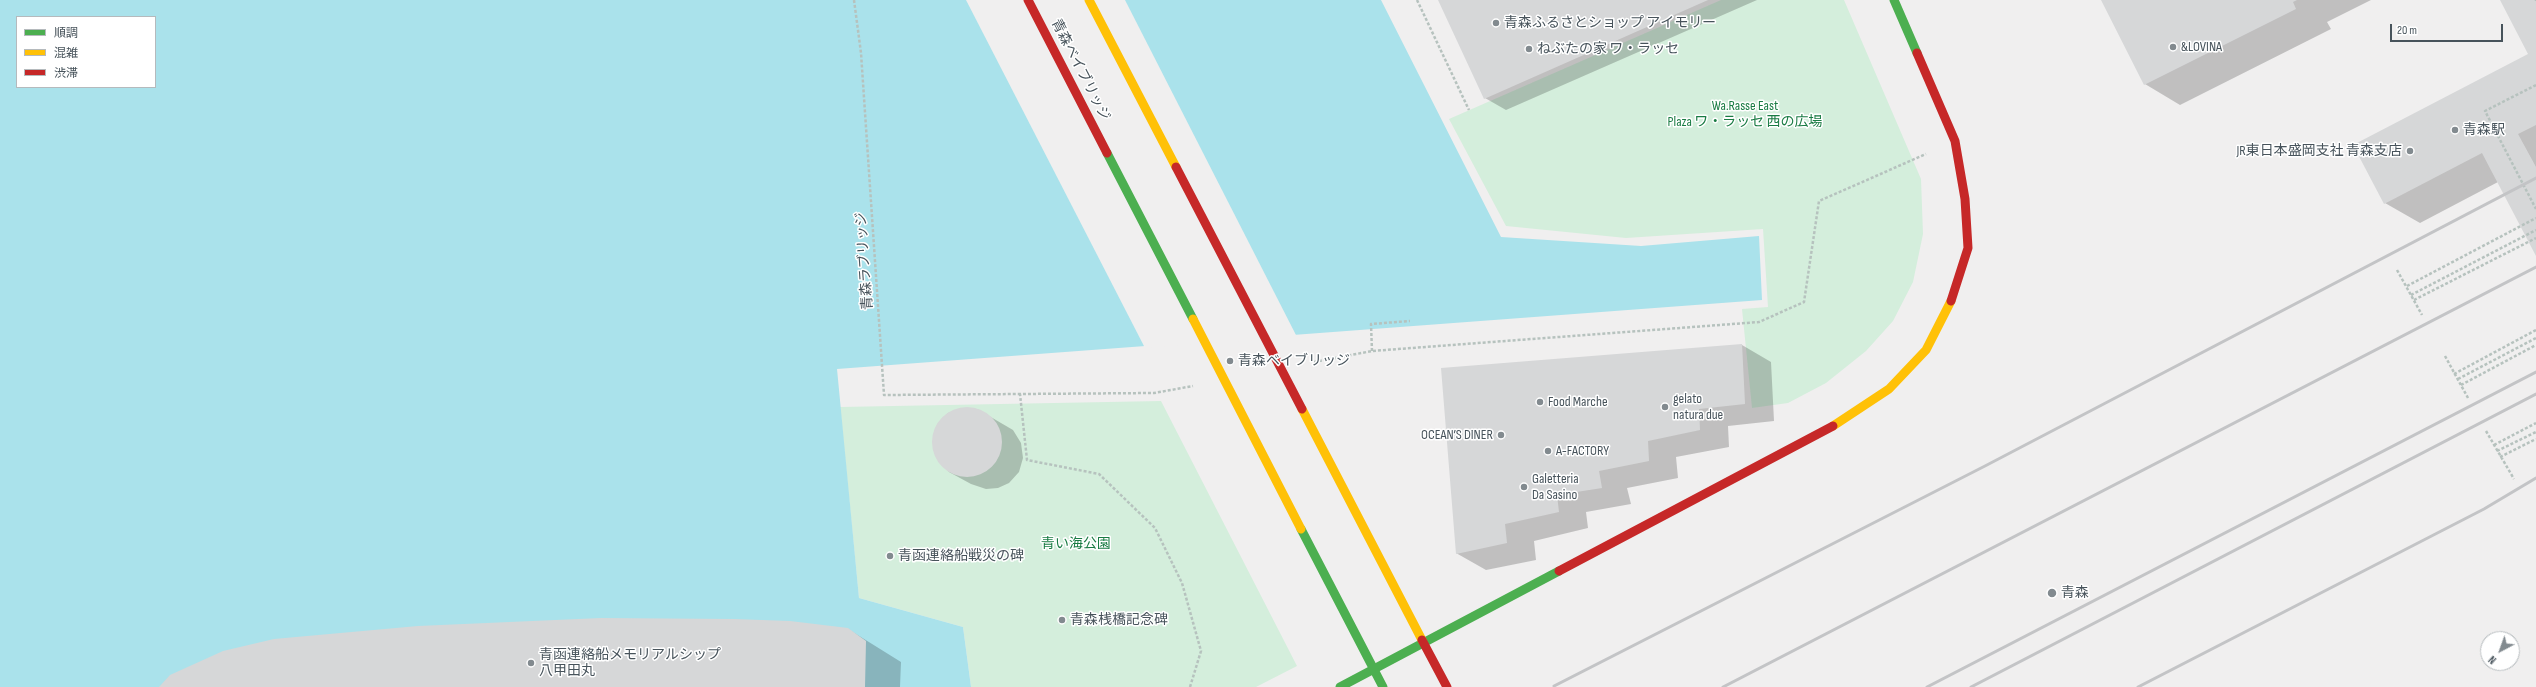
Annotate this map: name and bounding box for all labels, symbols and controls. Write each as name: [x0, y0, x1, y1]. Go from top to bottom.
place label: 青森ふるさとショップ アイモリー: [1504, 15, 1716, 31]
legend: [16, 16, 156, 88]
street label: 青森ベイブリッジ: [1047, 16, 1113, 124]
scale bar: [2392, 16, 2505, 42]
marker: 青森ふるさとショップ アイモリー: [1491, 18, 1501, 28]
text: 20 m: [2397, 23, 2417, 38]
text: 順調: [54, 26, 78, 41]
place label: &LOVINA: [2181, 39, 2222, 55]
place label: ねぶたの家 ワ・ラッセ: [1537, 41, 1679, 57]
marker: &LOVINA: [2168, 42, 2178, 52]
marker: ねぶたの家 ワ・ラッセ: [1524, 44, 1534, 54]
text: 混雑: [54, 46, 78, 61]
text: 渋滞: [54, 66, 78, 81]
park label: Wa.Rasse East Plaza ワ・ラッセ 西の広場: [1668, 98, 1822, 130]
place label: 青森駅: [2463, 122, 2505, 138]
marker: 青森駅: [2450, 125, 2460, 135]
place label: JR東日本盛岡支社 青森支店: [2236, 143, 2402, 159]
marker: JR東日本盛岡支社 青森支店: [2405, 146, 2415, 156]
street label: 青森ラブリッジ: [853, 212, 877, 310]
place label: 青森ベイブリッジ: [1238, 353, 1350, 369]
marker: 青森ベイブリッジ: [1225, 356, 1235, 366]
place label: gelato natura due: [1673, 391, 1723, 424]
place label: Food Marche: [1548, 394, 1608, 410]
marker: Food Marche: [1535, 397, 1545, 407]
marker: gelato natura due: [1660, 402, 1670, 412]
place label: OCEAN’S DINER: [1421, 427, 1493, 443]
marker: OCEAN’S DINER: [1496, 430, 1506, 440]
place label: A-FACTORY: [1556, 443, 1609, 459]
marker: A-FACTORY: [1543, 446, 1553, 456]
place label: Galetteria Da Sasino: [1532, 471, 1579, 504]
marker: Galetteria Da Sasino: [1519, 482, 1529, 492]
park label: 青い海公園: [1041, 536, 1111, 552]
place label: 青函連絡船戦災の碑: [898, 548, 1024, 564]
marker: 青函連絡船戦災の碑: [885, 551, 895, 561]
place label: 青森: [2061, 585, 2089, 601]
marker: 青森: [2046, 587, 2058, 599]
place label: 青森桟橋記念碑: [1070, 612, 1168, 628]
marker: 青森桟橋記念碑: [1057, 615, 1067, 625]
north arrow: [2480, 631, 2520, 671]
place label: 青函連絡船メモリアルシップ 八甲田丸: [539, 647, 721, 680]
text: N: [2486, 653, 2499, 667]
marker: 青函連絡船メモリアルシップ 八甲田丸: [526, 658, 536, 668]

